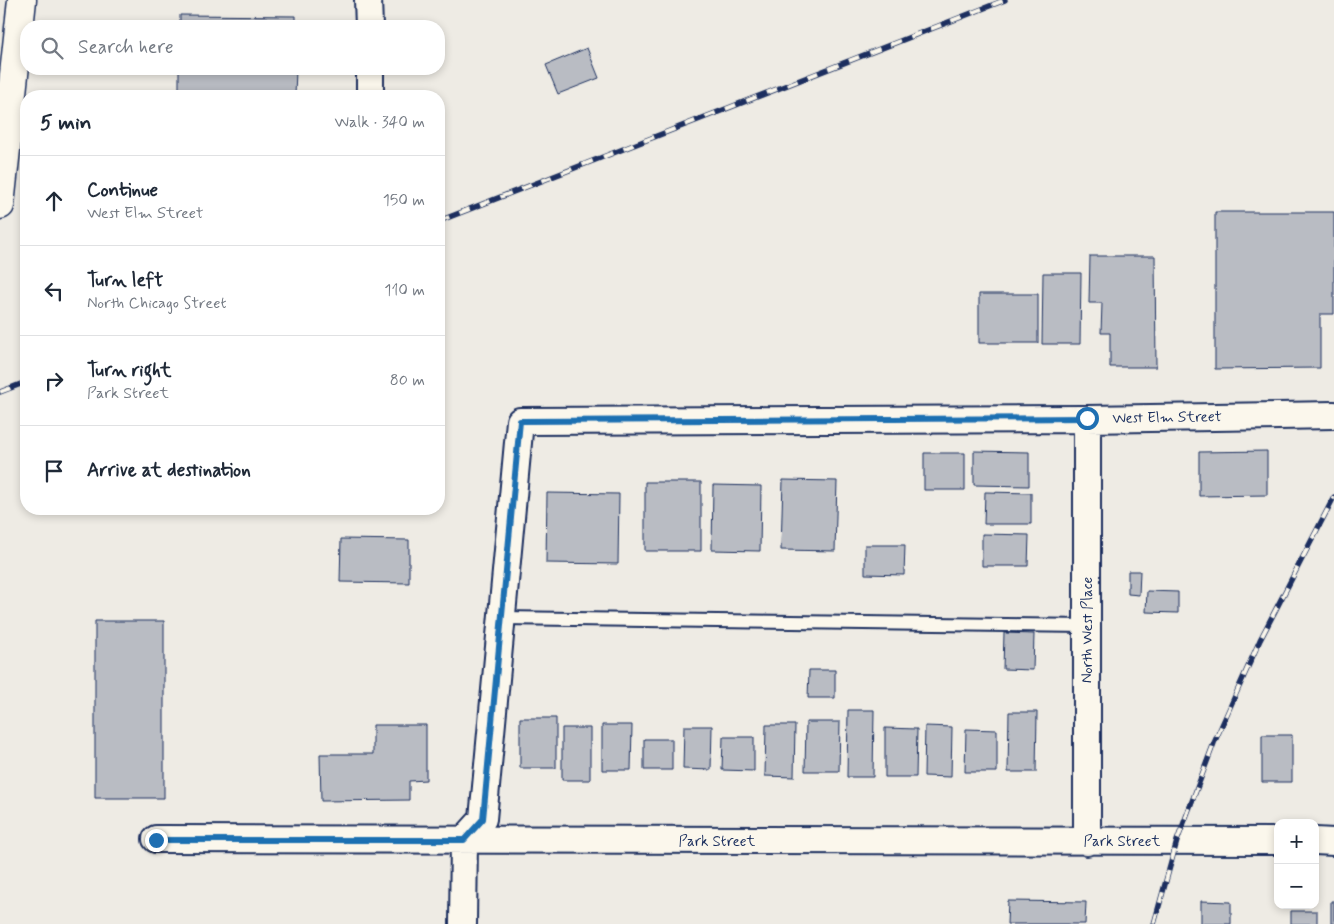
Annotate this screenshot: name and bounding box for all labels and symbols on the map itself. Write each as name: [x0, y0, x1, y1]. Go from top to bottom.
route start: [1076, 407, 1099, 430]
street label: West Elm Street: [1112, 407, 1222, 429]
street label: North West Place: [1078, 576, 1098, 683]
route end: [145, 829, 168, 852]
street label: Park Street: [679, 832, 756, 852]
street label: Park Street: [1084, 832, 1161, 852]

